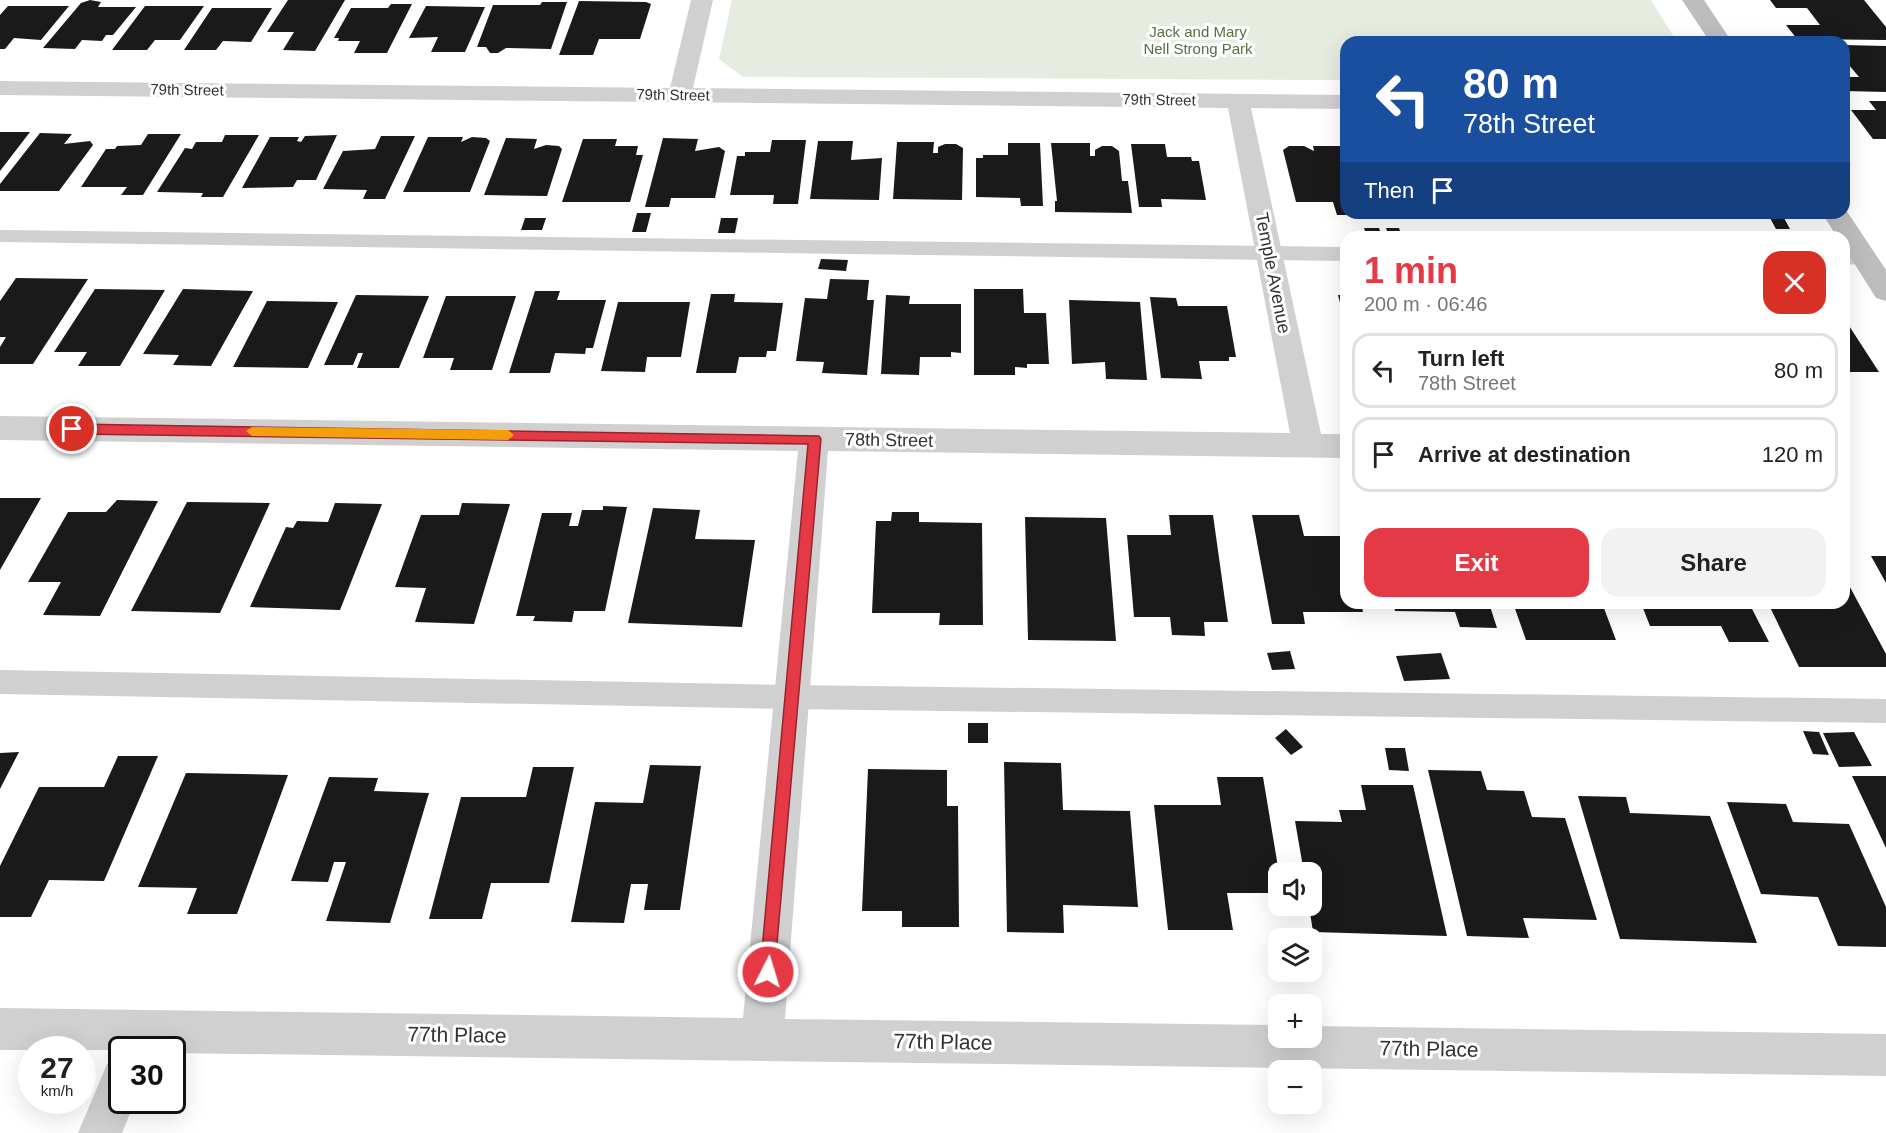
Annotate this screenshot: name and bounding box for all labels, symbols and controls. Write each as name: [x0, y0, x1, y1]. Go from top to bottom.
park label: Jack and Mary Nell Strong Park: [1143, 23, 1253, 57]
icon: left: [1364, 60, 1442, 138]
text: 80 m: [1463, 60, 1559, 107]
street label: 79th Street: [150, 80, 225, 99]
street label: 79th Street: [636, 85, 711, 104]
street label: 79th Street: [1122, 90, 1197, 109]
text: 78th Street: [1463, 109, 1595, 139]
icon: arrive: [1426, 174, 1459, 207]
text: Then: [1364, 178, 1414, 203]
street label: Temple Avenue: [1251, 211, 1295, 335]
text: 1 min: [1364, 250, 1458, 291]
button: close: [1763, 251, 1826, 314]
text: 200 m · 06:46: [1364, 293, 1487, 315]
text: Turn left: [1418, 346, 1504, 371]
icon: left: [1367, 354, 1400, 387]
text: 80 m: [1774, 358, 1823, 383]
text: 78th Street: [1418, 372, 1516, 394]
pin: [46, 403, 97, 454]
icon: arrive: [55, 412, 88, 445]
street label: 78th Street: [845, 429, 933, 451]
icon: arrive: [1367, 438, 1400, 471]
text: Arrive at destination: [1418, 442, 1631, 467]
text: 120 m: [1762, 442, 1823, 467]
button: Exit: [1364, 528, 1589, 597]
button: Share: [1601, 528, 1826, 597]
map controls: [1268, 862, 1322, 1114]
button: sound: [1268, 862, 1322, 916]
button: layers: [1268, 928, 1322, 982]
position arrow: [736, 940, 800, 1004]
button: +: [1268, 994, 1322, 1048]
street label: 77th Place: [407, 1022, 507, 1047]
street label: 77th Place: [893, 1029, 993, 1054]
speed limit sign: 30: [108, 1036, 186, 1114]
street label: 77th Place: [1379, 1036, 1479, 1061]
text: 27: [40, 1051, 74, 1084]
button: −: [1268, 1060, 1322, 1114]
text: km/h: [41, 1082, 73, 1099]

